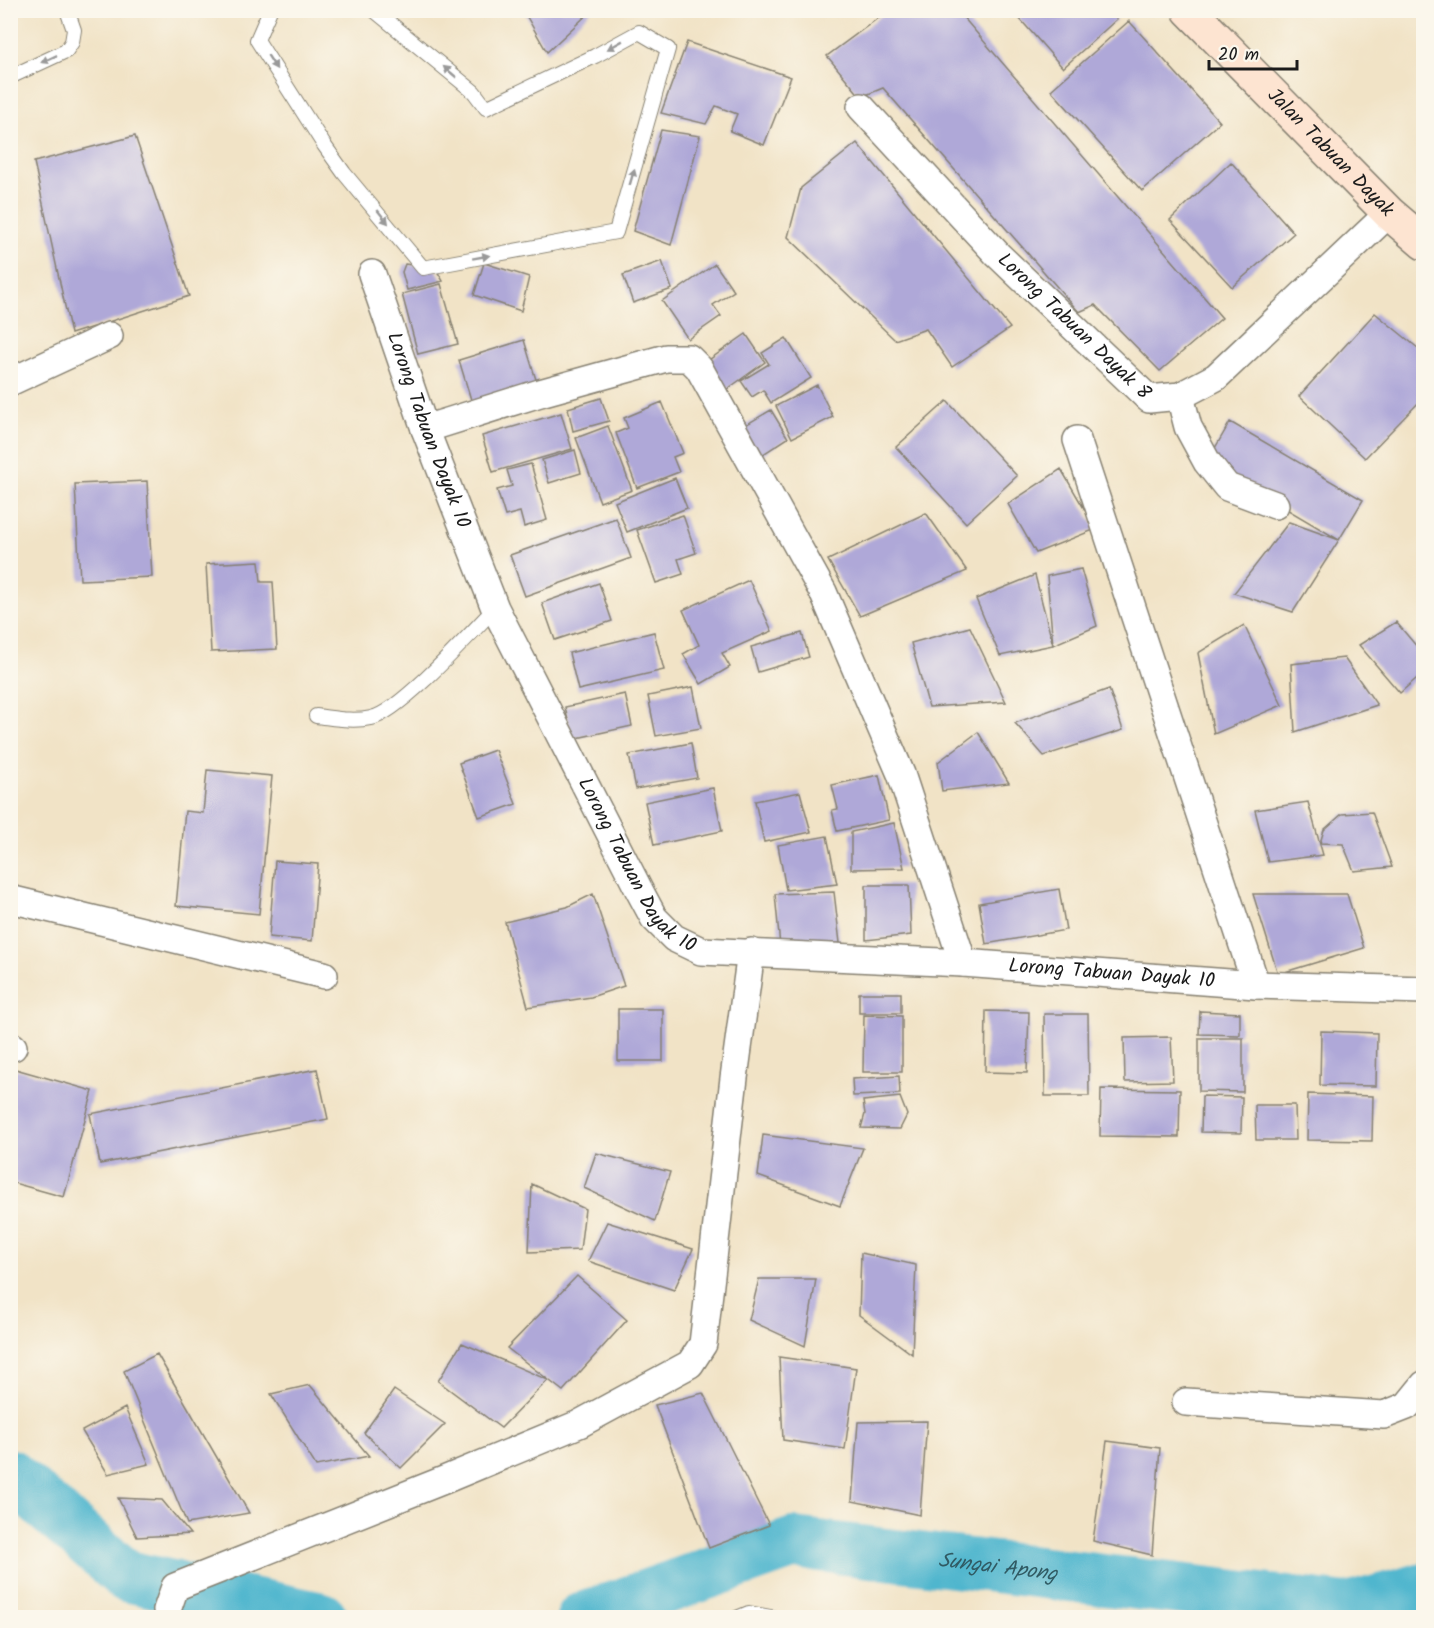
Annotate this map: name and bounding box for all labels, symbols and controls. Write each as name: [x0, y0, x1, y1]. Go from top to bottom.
scale bar: [1209, 33, 1298, 71]
one-way arrow: [606, 40, 623, 50]
text: 20 m: [1218, 41, 1259, 70]
one-way arrow: [40, 54, 57, 63]
one-way arrow: [266, 54, 277, 70]
one-way arrow: [443, 66, 458, 79]
street label: Jalan Tabuan Dayak: [1259, 81, 1402, 226]
one-way arrow: [628, 168, 637, 186]
one-way arrow: [376, 210, 388, 225]
street label: Lorong Tabuan Dayak 8: [989, 245, 1159, 409]
one-way arrow: [472, 252, 491, 261]
street label: Lorong Tabuan Dayak 10: [377, 328, 478, 533]
street label: Lorong Tabuan Dayak 10: [568, 772, 701, 962]
street label: Lorong Tabuan Dayak 10: [1007, 950, 1216, 998]
water label: Sungai Apong: [937, 1544, 1060, 1591]

